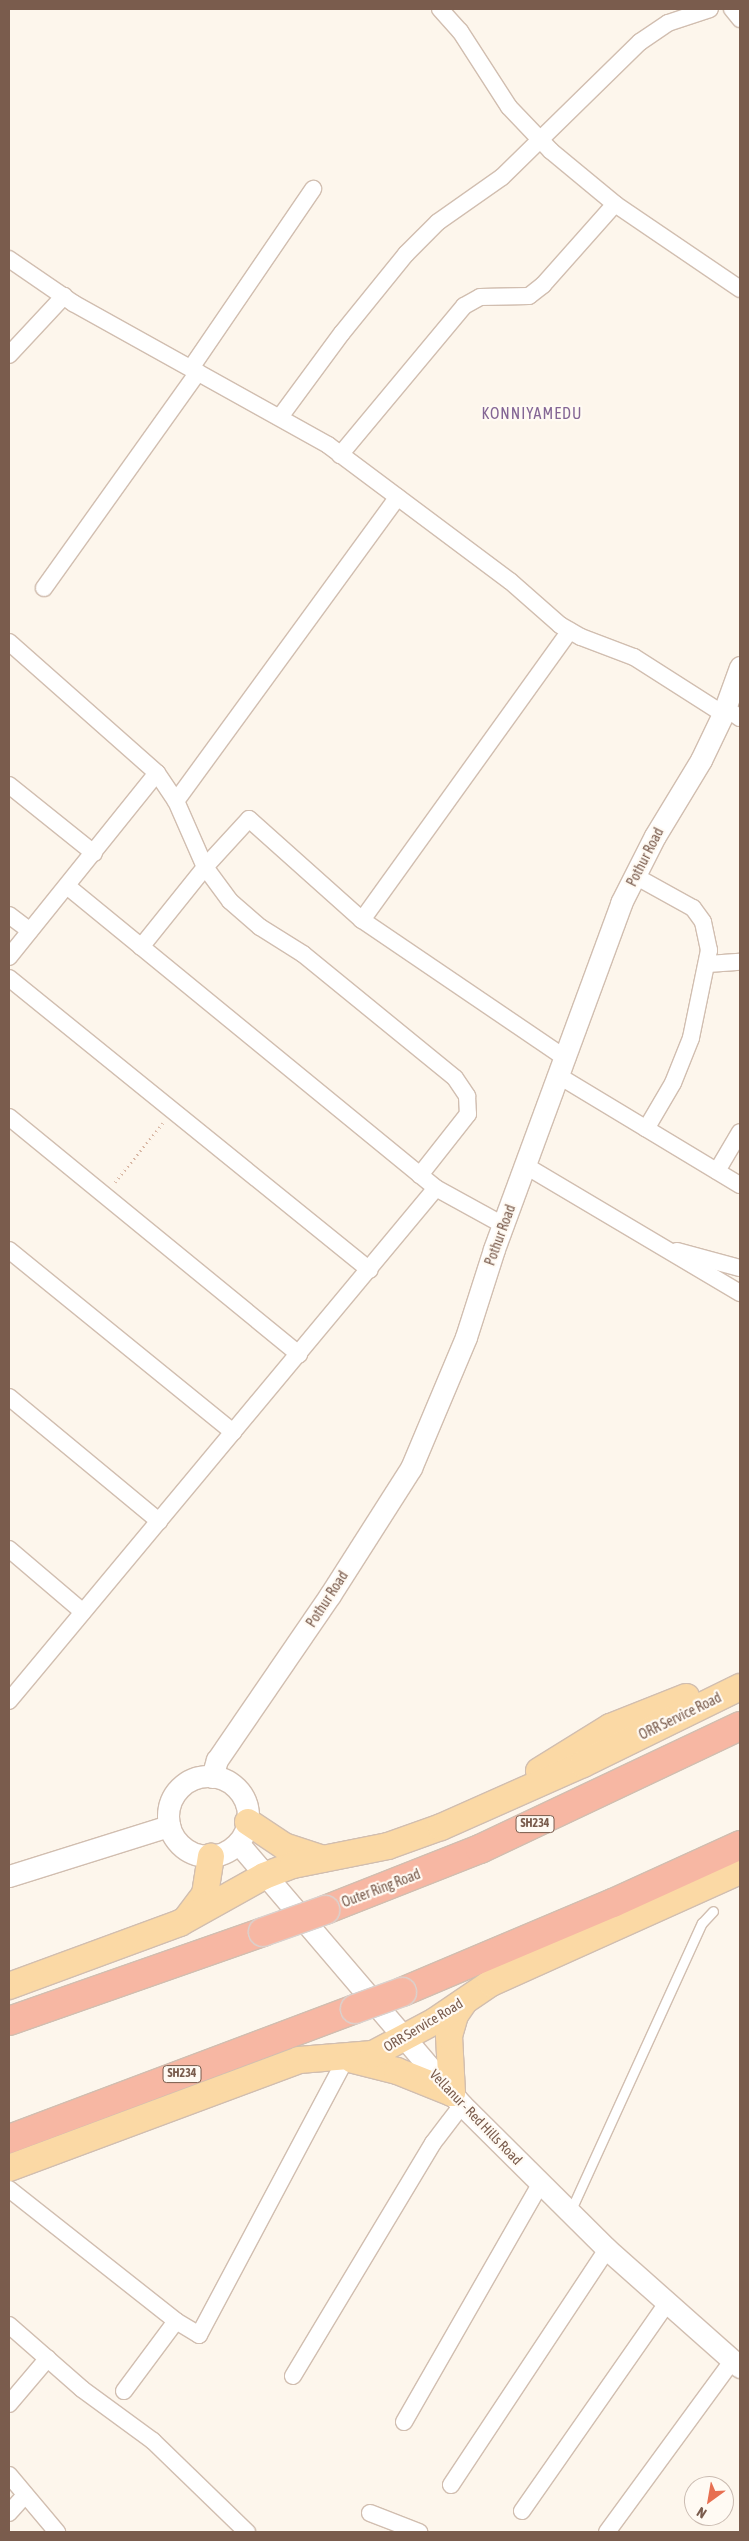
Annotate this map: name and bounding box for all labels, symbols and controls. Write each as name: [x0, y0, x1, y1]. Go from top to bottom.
district label: KONNIYAMEDU: [480, 403, 584, 423]
street label: Pothur Road: [623, 825, 667, 889]
street label: Pothur Road: [481, 1202, 519, 1268]
street label: Pothur Road: [303, 1568, 351, 1630]
street label: ORR Service Road: [636, 1689, 724, 1743]
road number: SH234: [515, 1815, 555, 1834]
street label: Outer Ring Road: [339, 1865, 423, 1911]
street label: ORR Service Road: [380, 1995, 466, 2055]
road number: SH234: [162, 2064, 202, 2084]
street label: Vellanur - Red Hills Road: [426, 2066, 526, 2168]
north arrow: [684, 2476, 734, 2526]
text: N: [694, 2504, 709, 2522]

